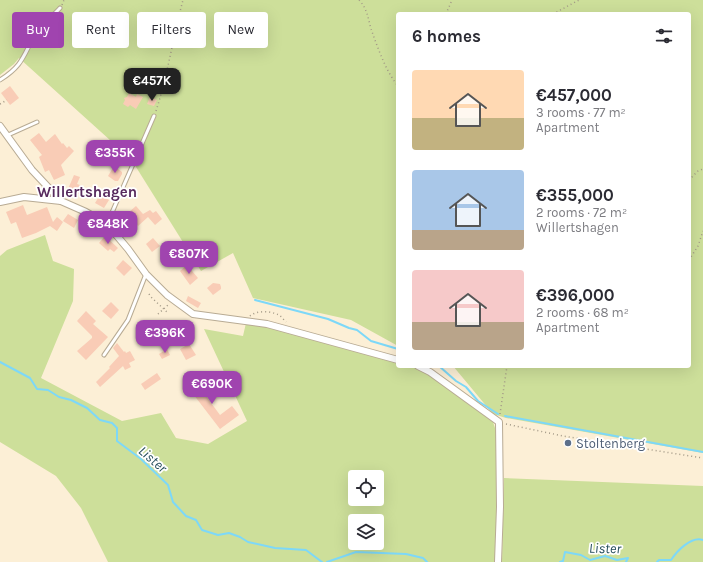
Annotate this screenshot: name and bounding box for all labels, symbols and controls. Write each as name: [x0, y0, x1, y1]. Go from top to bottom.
chip: Buy: [12, 12, 64, 48]
chip: Rent: [72, 12, 129, 48]
chip: Filters: [137, 12, 206, 48]
chip: New: [214, 12, 268, 48]
icon: filters: [653, 25, 675, 47]
text: 6 homes: [412, 26, 481, 46]
pin: €457K: [124, 68, 180, 102]
text: €457K: [133, 73, 171, 88]
text: €457,000: [536, 85, 612, 105]
icon: home: [444, 86, 492, 134]
text: 3 rooms · 77 m²: [536, 105, 626, 120]
text: Apartment: [536, 120, 599, 135]
pin: €355K: [87, 140, 143, 174]
text: €355K: [95, 145, 135, 160]
district label: Willertshagen: [37, 183, 137, 201]
text: €355,000: [536, 185, 614, 205]
icon: home: [444, 186, 492, 234]
text: 2 rooms · 72 m²: [536, 205, 627, 220]
pin: €848K: [80, 211, 136, 245]
text: €848K: [87, 216, 129, 231]
text: Willertshagen: [536, 220, 619, 235]
pin: €807K: [161, 241, 217, 275]
text: €807K: [169, 246, 209, 261]
text: €396,000: [536, 285, 615, 305]
icon: home: [444, 286, 492, 334]
text: 2 rooms · 68 m²: [536, 305, 629, 320]
pin: €396K: [137, 320, 193, 354]
text: Apartment: [536, 320, 599, 335]
text: €396K: [145, 325, 185, 340]
pin: €690K: [184, 371, 240, 405]
text: €690K: [192, 376, 232, 391]
place label: Stoltenberg: [576, 436, 646, 451]
marker: Stoltenberg: [563, 438, 573, 448]
water label: Lister: [135, 442, 171, 477]
map controls: [348, 470, 384, 550]
button: locate: [348, 470, 384, 506]
button: layers: [348, 514, 384, 550]
water label: Lister: [589, 540, 622, 557]

